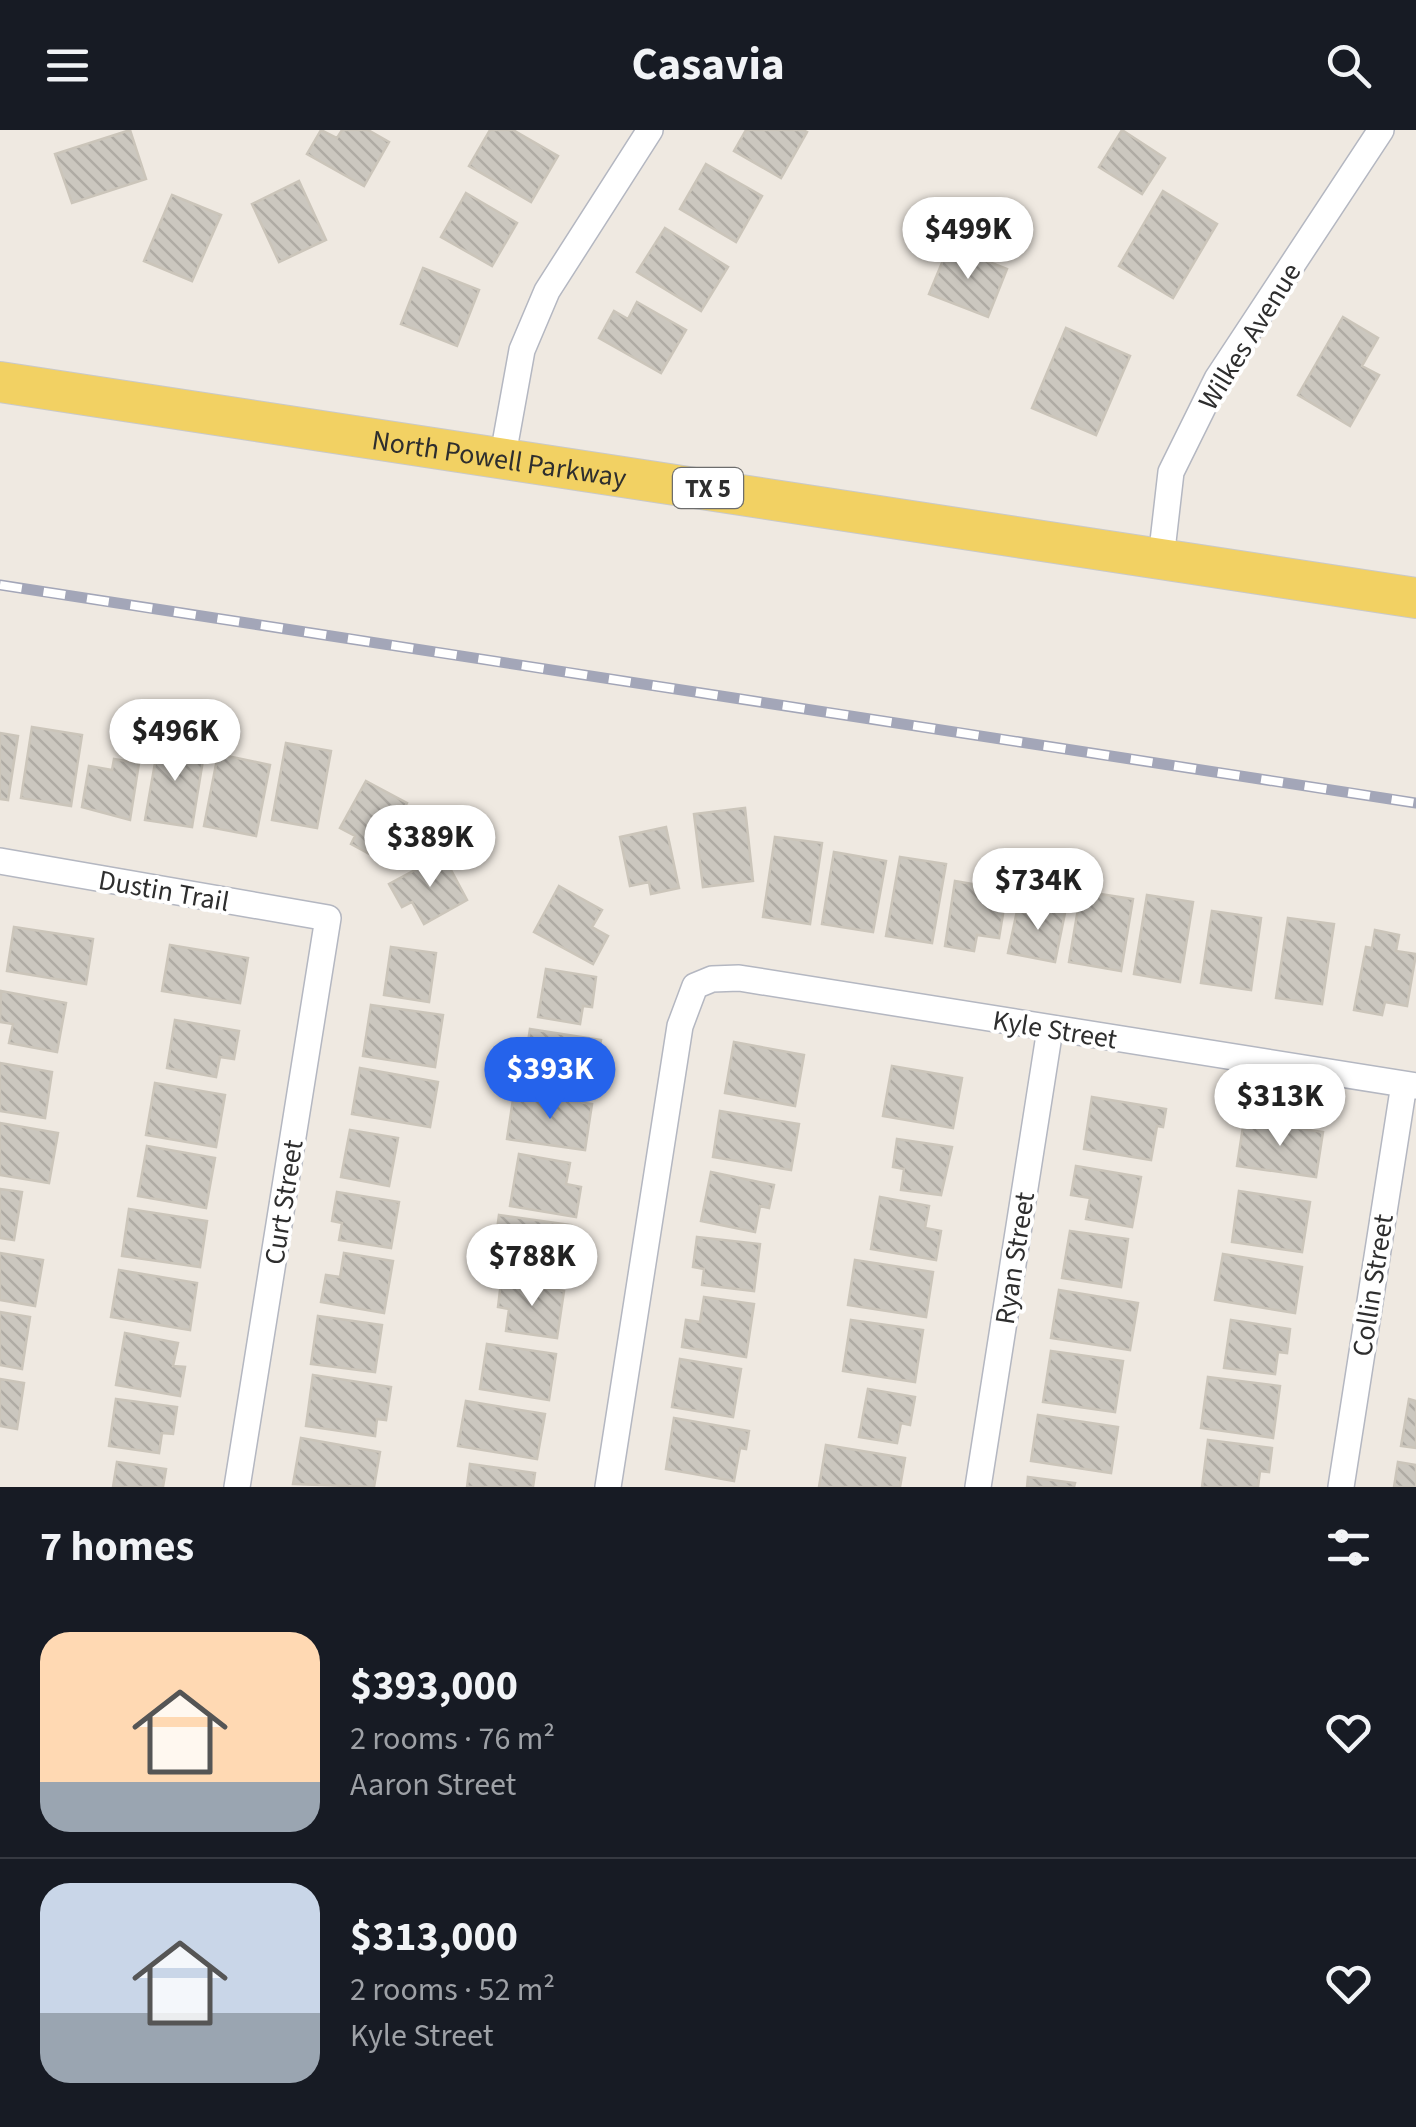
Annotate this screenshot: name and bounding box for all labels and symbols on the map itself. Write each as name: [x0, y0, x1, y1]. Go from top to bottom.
pin: $499K: [898, 197, 1038, 282]
street label: Wilkes Avenue: [1189, 255, 1311, 418]
street label: North Powell Parkway: [369, 420, 629, 498]
road number: TX 5: [673, 468, 743, 508]
pin: $496K: [105, 699, 245, 784]
pin: $389K: [360, 805, 500, 890]
pin: $734K: [968, 848, 1108, 933]
street label: Dustin Trail: [95, 860, 232, 922]
street label: Kyle Street: [990, 1000, 1120, 1060]
pin: $393K: [480, 1037, 620, 1122]
pin: $313K: [1210, 1064, 1350, 1149]
street label: Curt Street: [254, 1136, 314, 1267]
street label: Ryan Street: [985, 1189, 1045, 1327]
street label: Collin Street: [1342, 1211, 1404, 1359]
pin: $788K: [462, 1224, 602, 1309]

